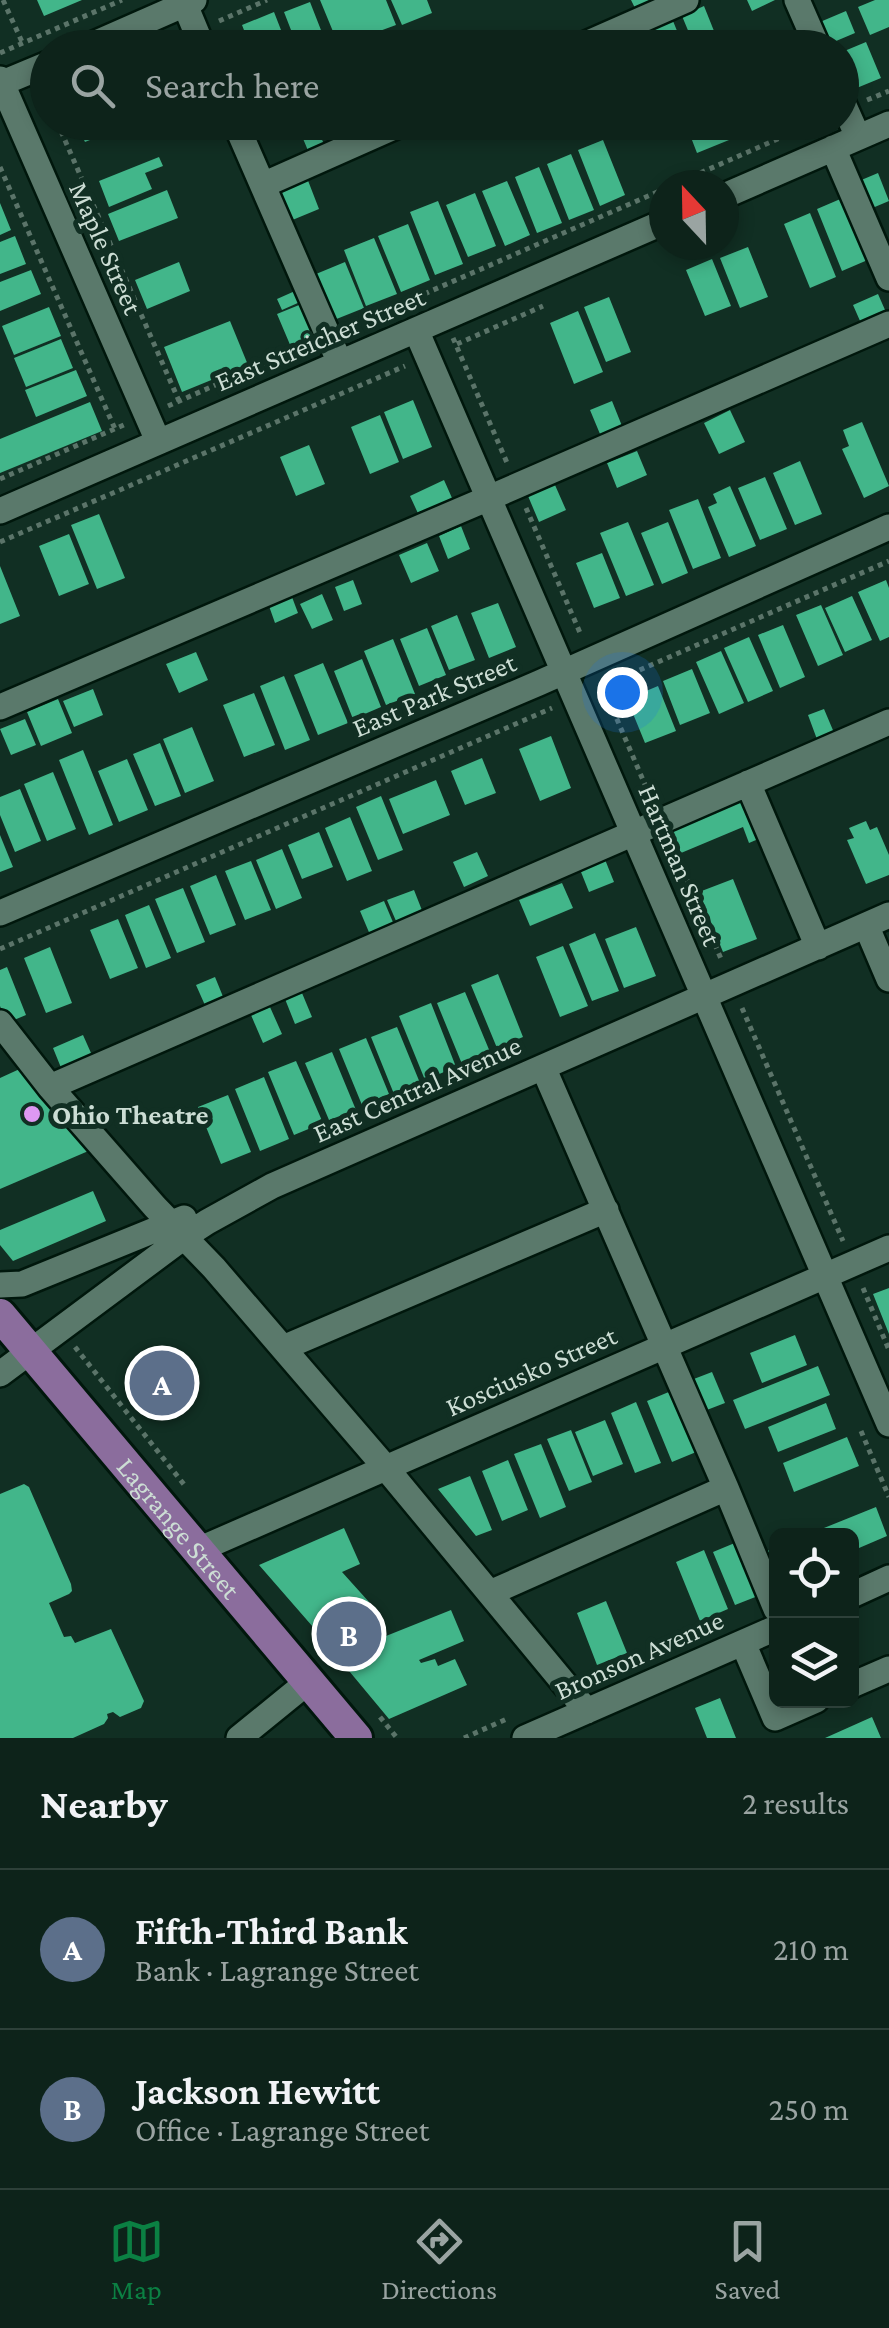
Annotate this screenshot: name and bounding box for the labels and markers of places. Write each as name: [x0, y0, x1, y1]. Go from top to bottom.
place label: Ohio Theatre: [52, 1099, 209, 1130]
marker: Ohio Theatre: [21, 1103, 43, 1125]
pin: A: [130, 1346, 194, 1420]
pin: B: [316, 1596, 382, 1672]

